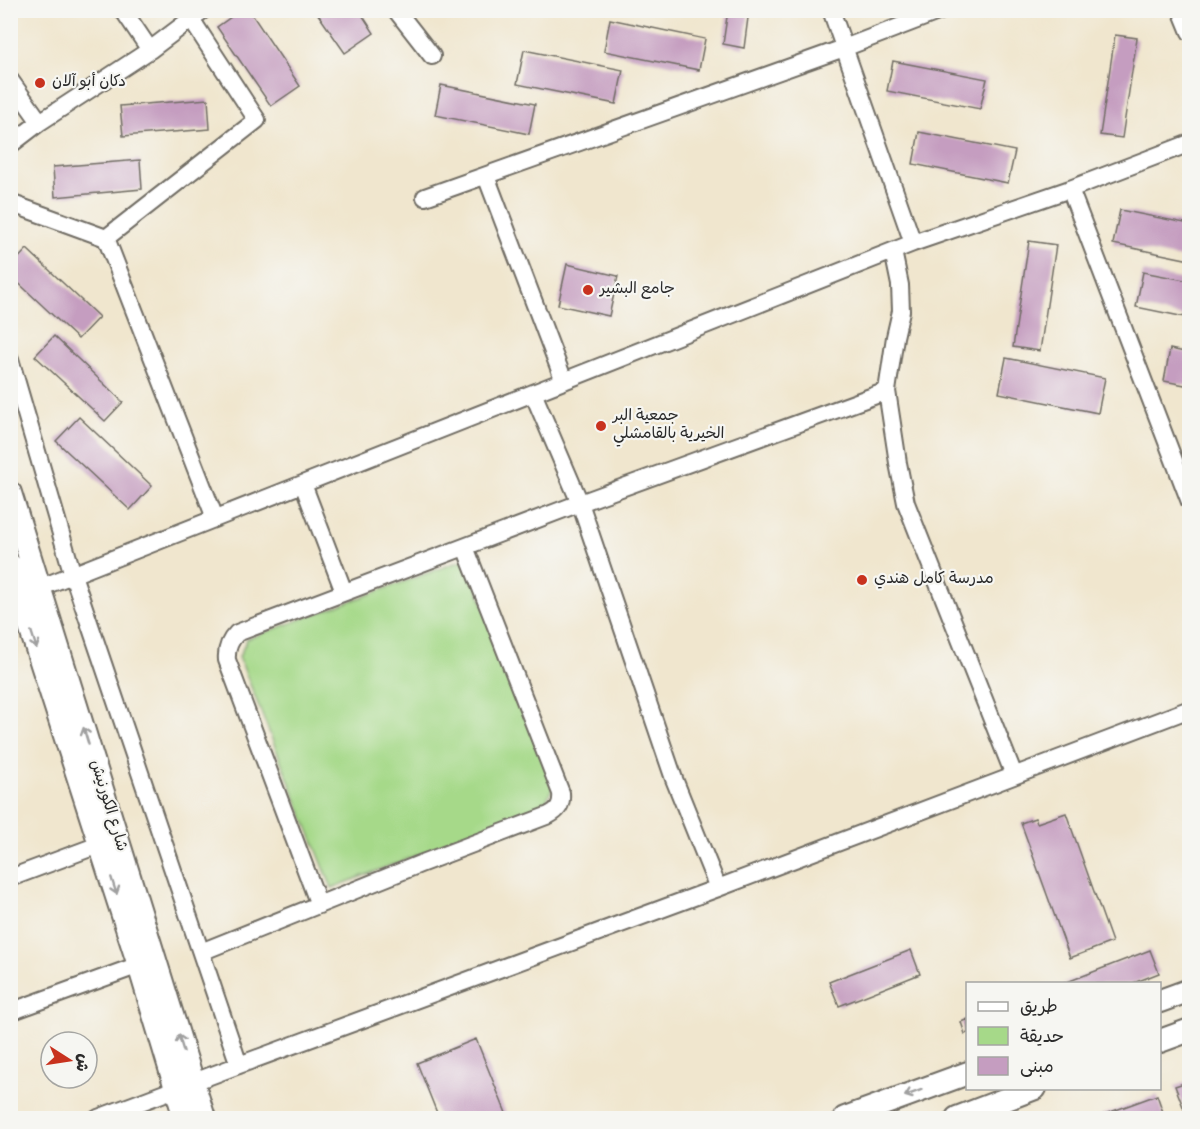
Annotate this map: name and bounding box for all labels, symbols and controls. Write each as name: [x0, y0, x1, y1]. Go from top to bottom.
place label: دكان أبو آلان: [52, 72, 126, 93]
marker: دكان أبو آلان: [33, 76, 47, 90]
place label: جامع البشير: [598, 281, 675, 300]
marker: جامع البشير: [581, 283, 595, 297]
place label: جمعية البر الخيرية بالقامشلي: [611, 407, 725, 447]
marker: جمعية البر الخيرية بالقامشلي: [594, 419, 608, 433]
place label: مدرسة كامل هندي: [874, 570, 994, 590]
marker: مدرسة كامل هندي: [855, 573, 869, 587]
one-way arrow: [30, 630, 41, 649]
one-way arrow: [80, 727, 91, 746]
street label: شارع الكورنيش: [84, 758, 131, 854]
one-way arrow: [109, 876, 120, 895]
legend: [966, 982, 1161, 1090]
text: طريق: [1020, 998, 1058, 1019]
text: حديقة: [1020, 1028, 1064, 1049]
north arrow: [39, 1030, 99, 1090]
one-way arrow: [175, 1034, 186, 1053]
text: ش: [69, 1052, 91, 1073]
text: مبنى: [1020, 1058, 1054, 1079]
one-way arrow: [904, 1088, 923, 1099]

